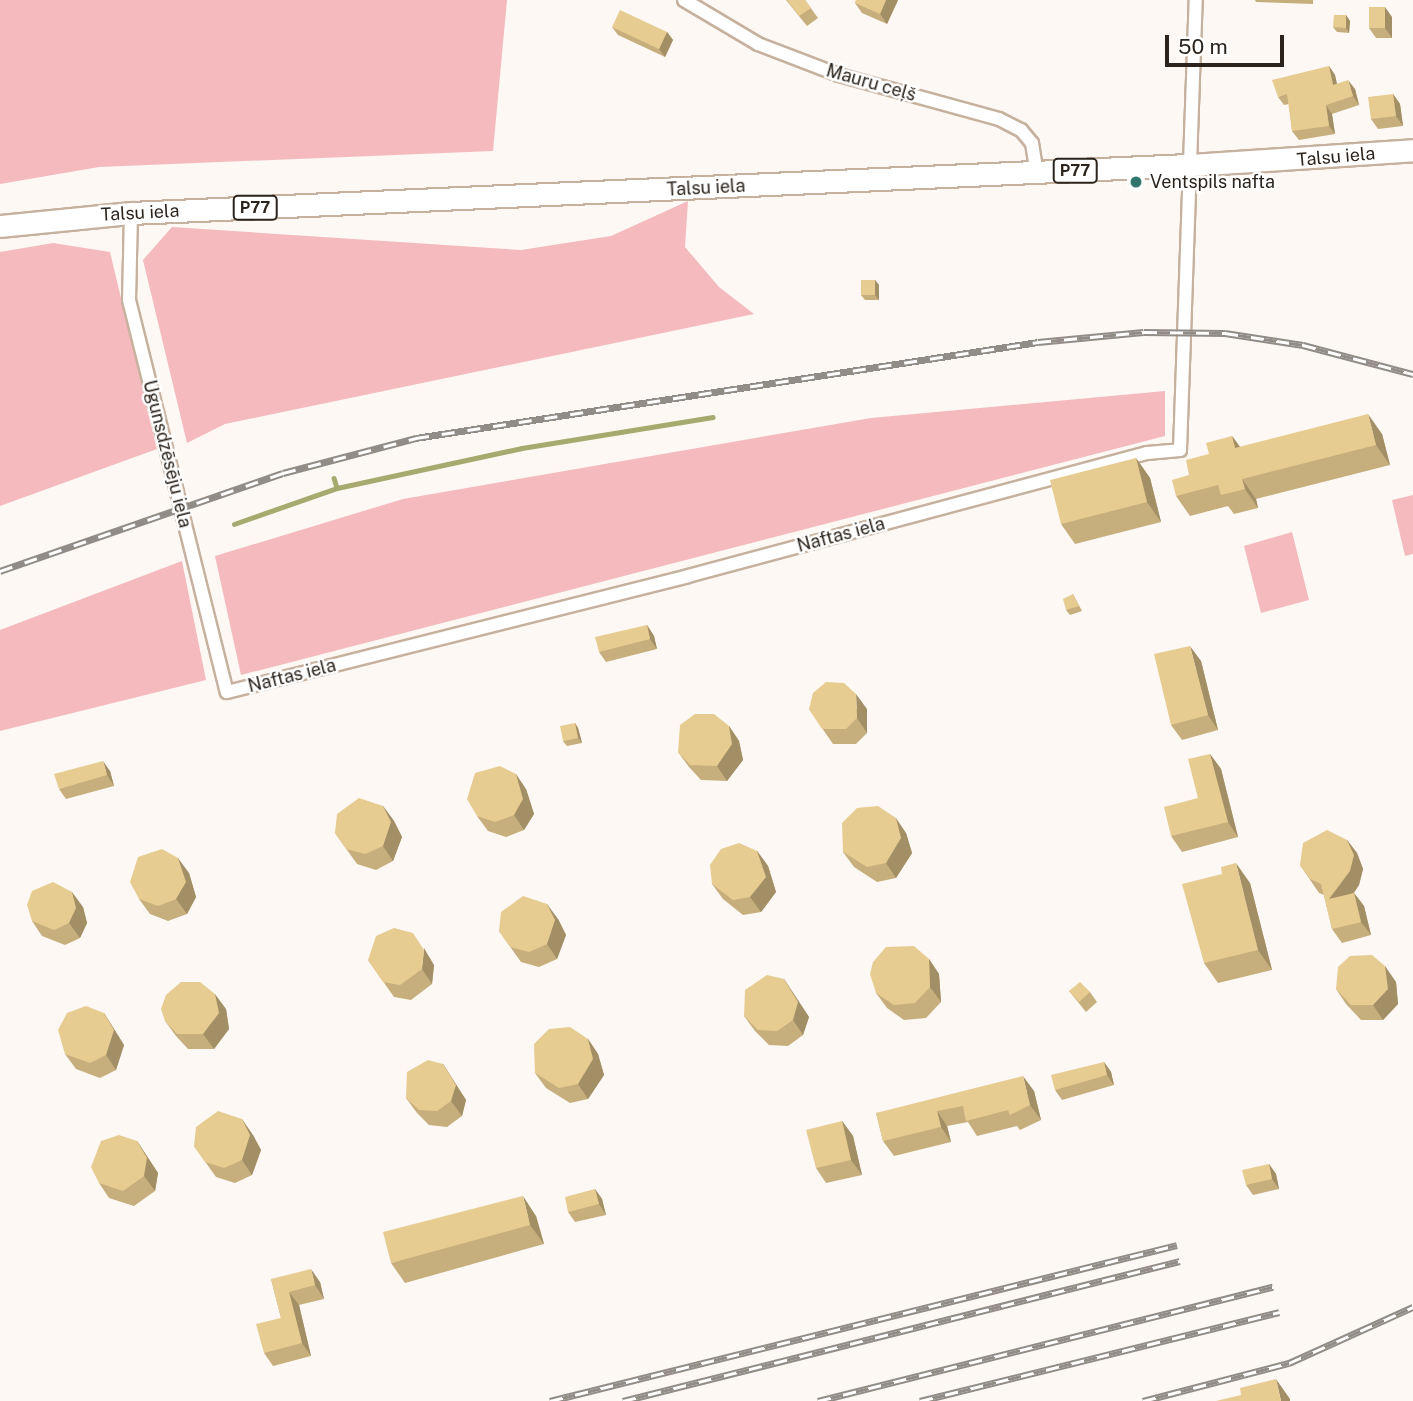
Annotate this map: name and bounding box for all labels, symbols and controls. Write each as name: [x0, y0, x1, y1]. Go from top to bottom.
scale bar: [1168, 21, 1287, 65]
text: 50 m: [1178, 34, 1228, 59]
street label: Mauru ceļš: [824, 60, 918, 106]
street label: Talsu iela: [1296, 143, 1376, 171]
road number: P77: [1052, 158, 1098, 183]
place label: Ventspils nafta: [1150, 171, 1275, 193]
marker: Ventspils nafta: [1128, 174, 1144, 190]
street label: Talsu iela: [666, 175, 746, 201]
road number: P77: [232, 196, 278, 220]
street label: Talsu iela: [100, 200, 180, 226]
street label: Ugunsdzēsēju iela: [138, 378, 196, 530]
street label: Naftas iela: [795, 513, 887, 557]
street label: Naftas iela: [246, 655, 338, 697]

